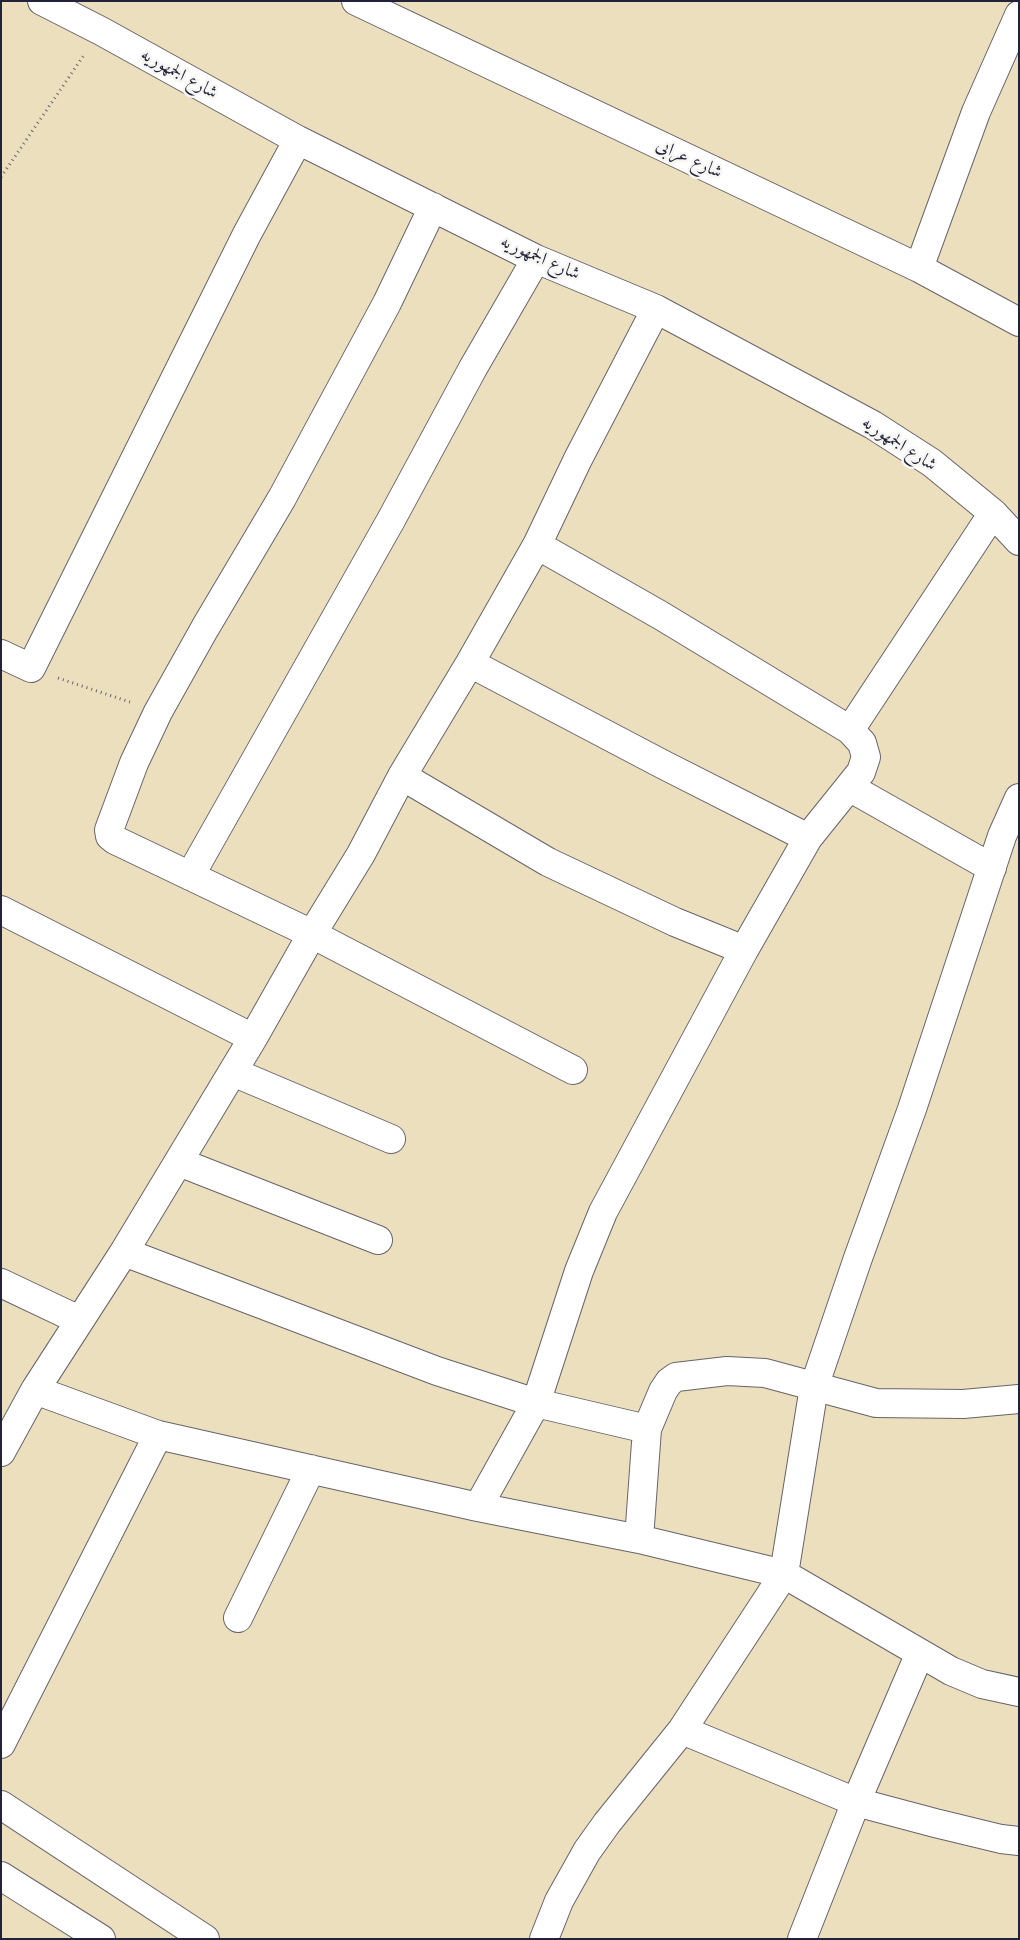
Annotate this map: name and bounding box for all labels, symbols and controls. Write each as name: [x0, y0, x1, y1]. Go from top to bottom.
street label: شارع الجمهوريه: [137, 44, 221, 104]
street label: شارع عرابى: [652, 134, 726, 184]
street label: شارع الجمهوريه: [497, 231, 583, 285]
street label: شارع الجمهوريه: [858, 412, 940, 476]

